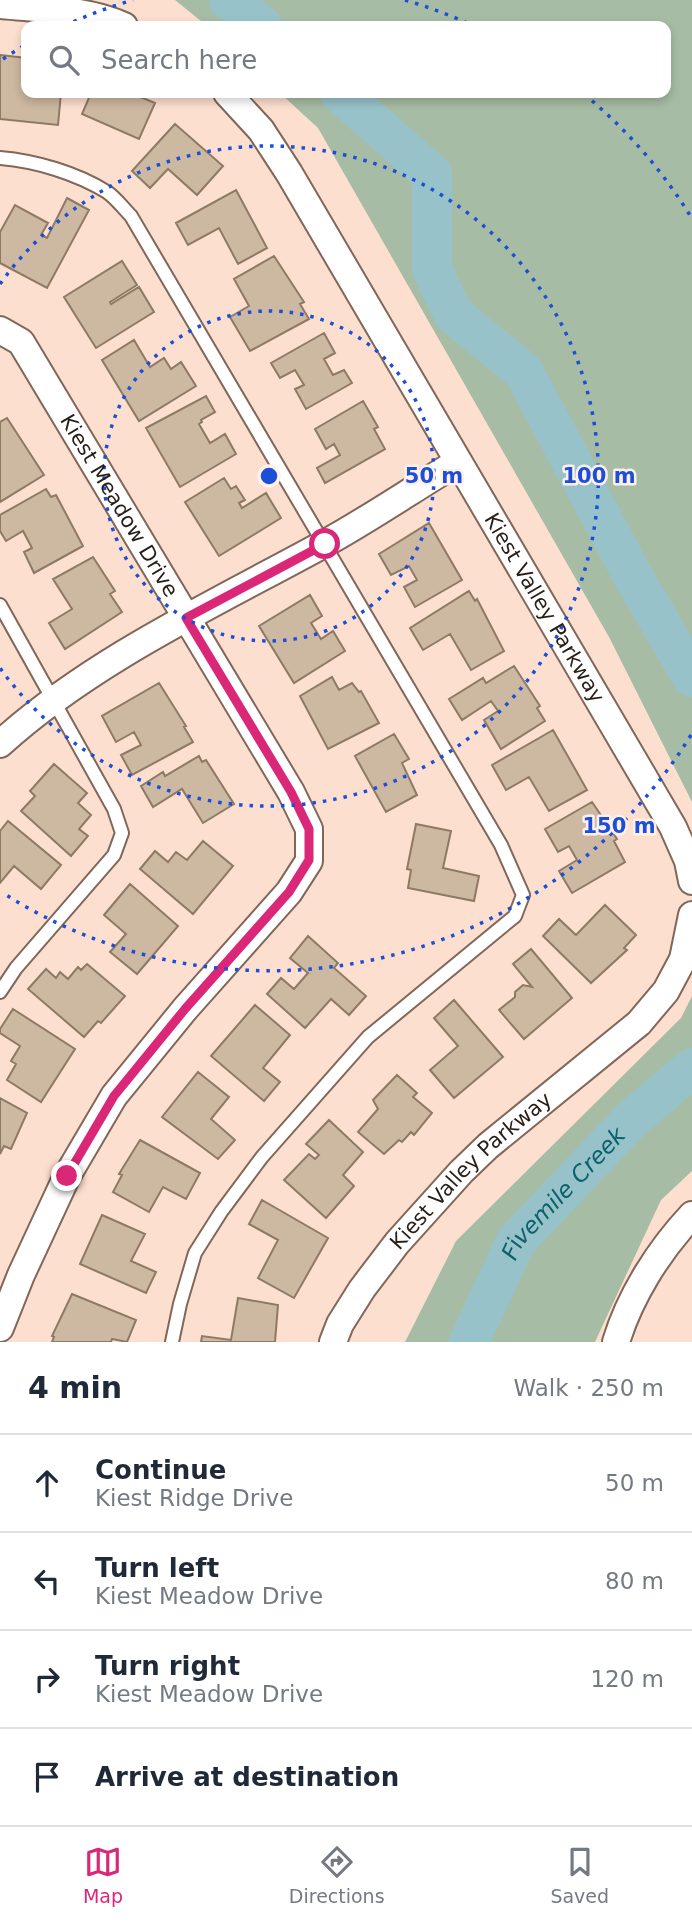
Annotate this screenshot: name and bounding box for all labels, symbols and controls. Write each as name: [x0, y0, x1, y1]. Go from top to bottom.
search box: [21, 21, 671, 98]
icon: search: [45, 41, 83, 79]
text: Search here: [101, 45, 257, 75]
street label: Kiest Meadow Drive: [55, 410, 183, 601]
centre of rings: [257, 464, 281, 488]
text: 50 m: [405, 464, 463, 488]
text: 100 m: [562, 464, 636, 488]
street label: Kiest Valley Parkway: [479, 509, 609, 707]
route start: [309, 528, 340, 559]
text: 150 m: [582, 814, 656, 838]
street label: Kiest Valley Parkway: [385, 1087, 556, 1254]
water label: Fivemile Creek: [496, 1121, 631, 1264]
route end: [51, 1160, 82, 1191]
text: 4 min: [28, 1370, 122, 1405]
text: Walk · 250 m: [513, 1375, 664, 1401]
text: Continue: [95, 1455, 226, 1485]
icon: ahead: [28, 1464, 66, 1502]
text: 50 m: [605, 1470, 664, 1496]
text: Kiest Ridge Drive: [95, 1485, 293, 1511]
text: Turn left: [95, 1553, 219, 1583]
icon: left: [28, 1562, 66, 1600]
text: 80 m: [605, 1568, 664, 1594]
text: Kiest Meadow Drive: [95, 1583, 323, 1609]
text: Turn right: [95, 1651, 240, 1681]
icon: right: [28, 1660, 66, 1698]
text: 120 m: [590, 1666, 664, 1692]
text: Kiest Meadow Drive: [95, 1681, 323, 1707]
icon: arrive: [28, 1758, 66, 1796]
text: Arrive at destination: [95, 1762, 399, 1792]
tab: Map: [83, 1843, 123, 1907]
tab: Directions: [289, 1843, 385, 1907]
tab: Saved: [550, 1843, 609, 1907]

